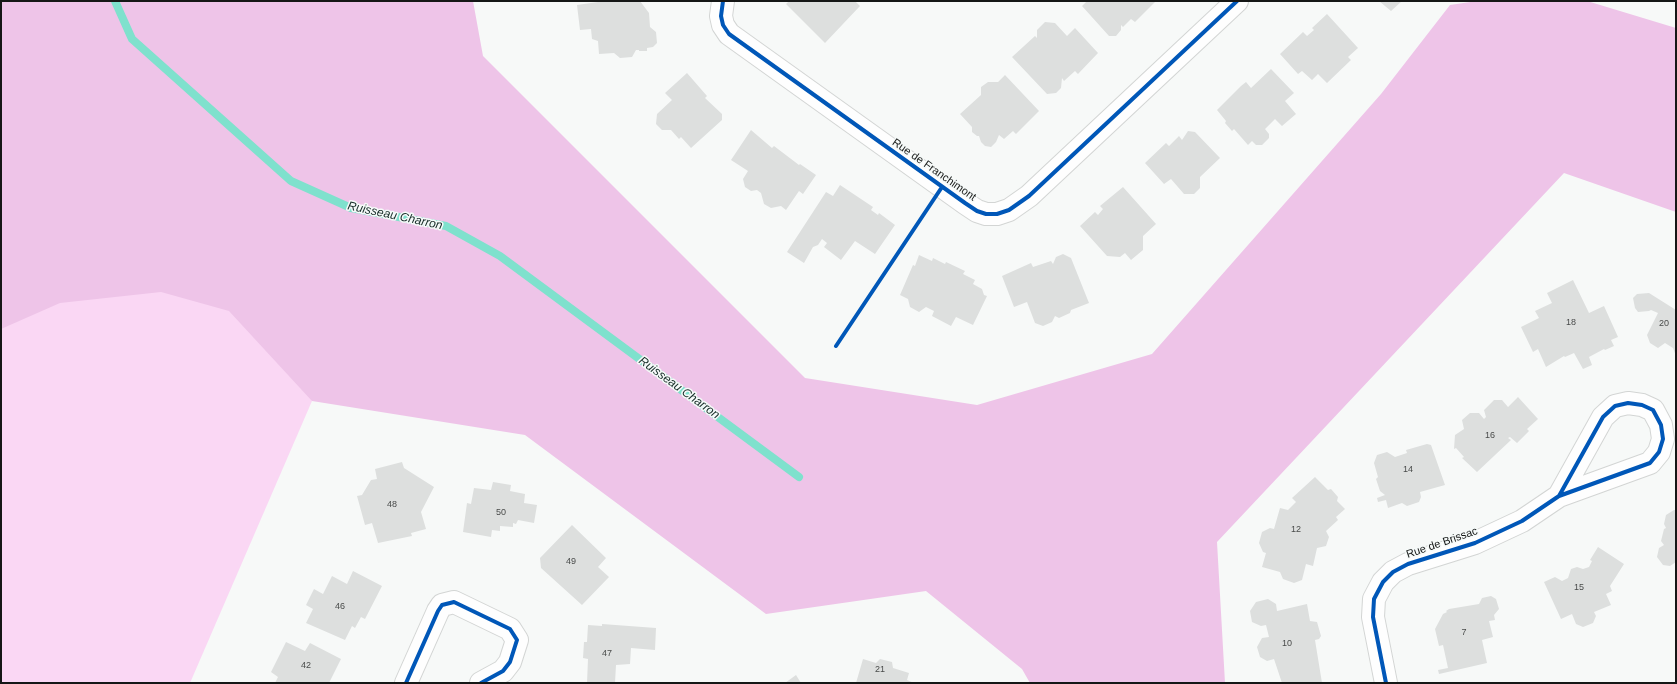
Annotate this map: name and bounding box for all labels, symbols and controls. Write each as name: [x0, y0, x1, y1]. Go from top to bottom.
street label: Rue de Franchimont: [889, 136, 979, 204]
water label: Ruisseau Charron: [346, 199, 444, 233]
house number: 18: [1566, 318, 1576, 328]
house number: 20: [1659, 319, 1669, 329]
water label: Ruisseau Charron: [636, 354, 722, 422]
house number: 16: [1485, 431, 1495, 441]
house number: 14: [1403, 465, 1413, 475]
house number: 48: [387, 500, 397, 510]
house number: 50: [496, 508, 506, 518]
house number: 12: [1291, 525, 1301, 535]
street label: Rue de Brissac: [1405, 525, 1479, 561]
house number: 49: [566, 557, 576, 567]
house number: 15: [1574, 583, 1584, 593]
house number: 46: [335, 602, 345, 612]
house number: 7: [1461, 628, 1467, 638]
house number: 10: [1282, 639, 1292, 649]
house number: 47: [602, 649, 612, 659]
house number: 42: [301, 661, 311, 671]
house number: 21: [875, 665, 885, 675]

